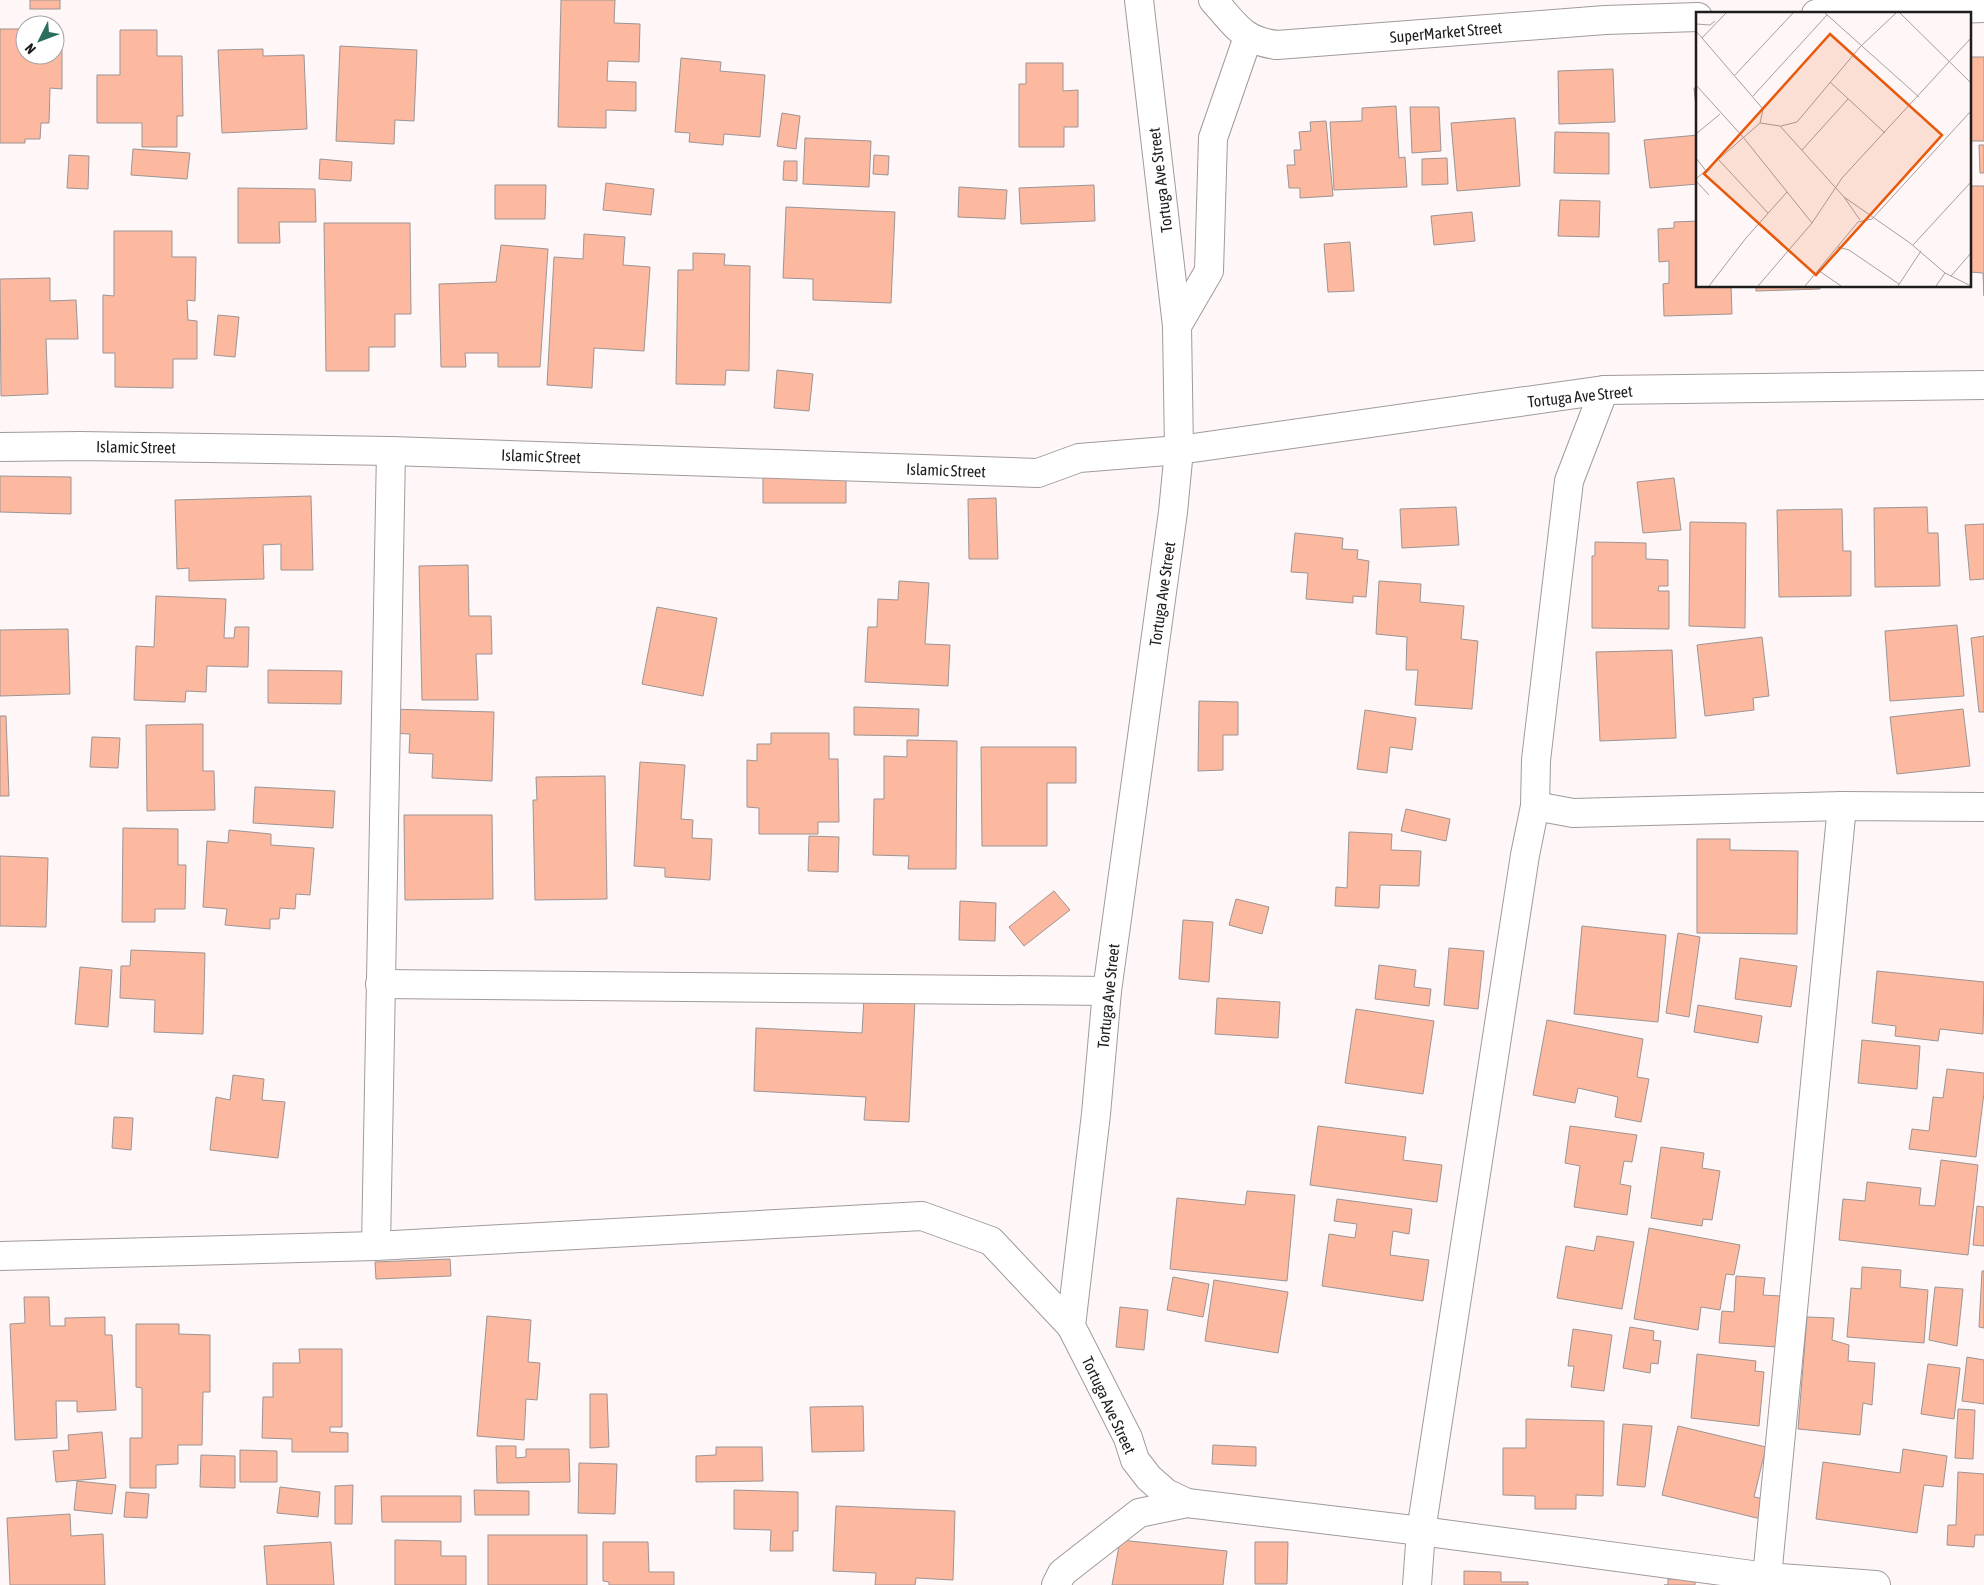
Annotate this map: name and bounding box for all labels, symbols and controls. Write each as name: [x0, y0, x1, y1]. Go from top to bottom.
inset map: [1696, 12, 1972, 288]
north arrow: [15, 15, 65, 65]
street label: SuperMarket Street: [1389, 18, 1503, 47]
text: N: [22, 40, 39, 57]
street label: Tortuga Ave Street: [1145, 126, 1176, 233]
street label: Tortuga Ave Street: [1527, 381, 1634, 411]
street label: Islamic Street: [96, 437, 176, 457]
street label: Islamic Street: [501, 446, 582, 466]
street label: Islamic Street: [906, 460, 987, 480]
street label: Tortuga Ave Street: [1146, 540, 1179, 648]
street label: Tortuga Ave Street: [1094, 942, 1123, 1050]
street label: Tortuga Ave Street: [1078, 1353, 1140, 1457]

